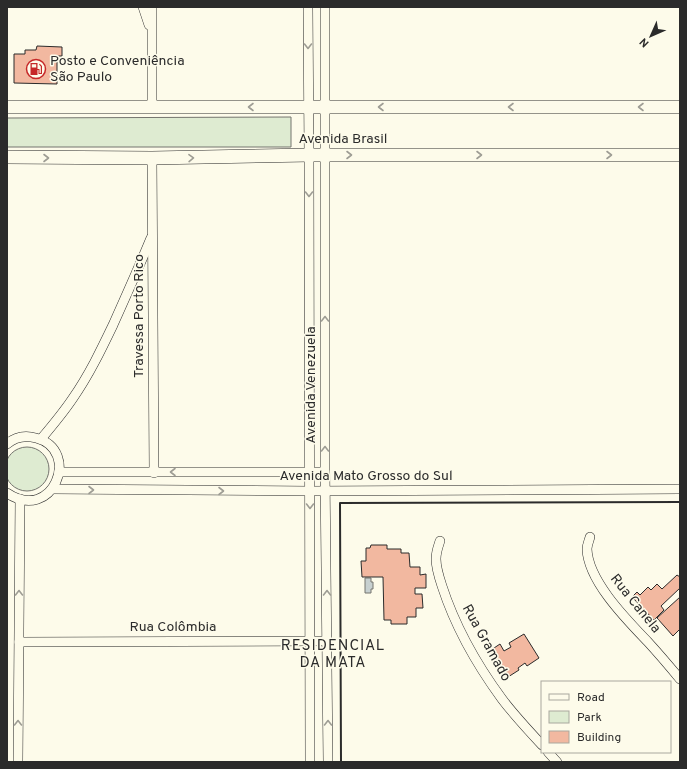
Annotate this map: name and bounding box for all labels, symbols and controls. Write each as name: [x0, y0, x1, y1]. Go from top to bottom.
north arrow: [631, 16, 671, 56]
text: N: [637, 35, 652, 50]
one-way arrow: [304, 43, 312, 49]
place label: Posto e Conveniência São Paulo: [50, 53, 185, 86]
fuel station icon: Posto e Conveniência São Paulo: [25, 58, 47, 80]
one-way arrow: [248, 103, 254, 111]
one-way arrow: [378, 103, 384, 111]
one-way arrow: [508, 103, 514, 111]
one-way arrow: [638, 103, 644, 111]
street label: Avenida Brasil: [298, 131, 388, 148]
one-way arrow: [346, 151, 352, 159]
one-way arrow: [476, 151, 482, 159]
one-way arrow: [606, 151, 612, 159]
one-way arrow: [43, 153, 49, 162]
one-way arrow: [188, 153, 194, 162]
one-way arrow: [305, 191, 313, 197]
street label: Travessa Porto Rico: [131, 254, 148, 378]
one-way arrow: [321, 316, 329, 322]
street label: Avenida Venezuela: [303, 326, 320, 444]
one-way arrow: [321, 446, 329, 452]
one-way arrow: [170, 468, 176, 476]
street label: Avenida Mato Grosso do Sul: [279, 468, 453, 485]
one-way arrow: [88, 485, 94, 494]
one-way arrow: [218, 486, 224, 495]
one-way arrow: [306, 503, 314, 509]
street label: Rua Canela: [606, 571, 664, 637]
one-way arrow: [15, 590, 23, 596]
one-way arrow: [323, 590, 331, 596]
street label: Rua Gramado: [458, 602, 514, 685]
street label: Rua Colômbia: [130, 619, 216, 636]
district label: RESIDENCIAL DA MATA: [281, 637, 385, 673]
legend: [541, 681, 671, 753]
text: Road: [577, 690, 605, 706]
text: Park: [577, 710, 602, 726]
one-way arrow: [14, 720, 22, 726]
one-way arrow: [324, 720, 332, 726]
text: Building: [577, 730, 621, 746]

